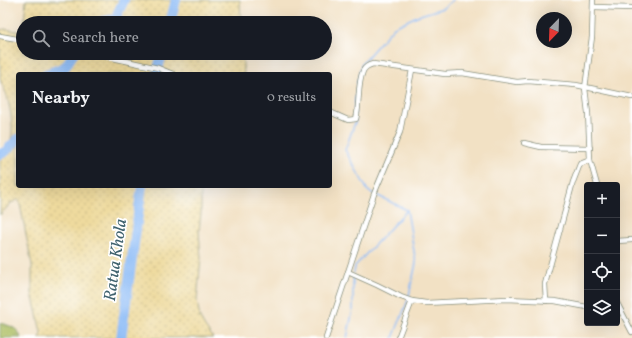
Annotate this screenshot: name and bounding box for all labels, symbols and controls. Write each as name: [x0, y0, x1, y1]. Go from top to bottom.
north arrow: [536, 12, 572, 48]
search box: [16, 16, 332, 60]
icon: search: [30, 27, 52, 49]
text: Search here: [62, 28, 139, 49]
text: Nearby: [32, 87, 90, 110]
text: 0 results: [267, 89, 316, 107]
map controls: [584, 182, 620, 326]
button: +: [584, 182, 620, 218]
water label: Ratua Khola: [99, 217, 133, 303]
button: −: [584, 218, 620, 254]
button: locate: [584, 254, 620, 290]
button: layers: [584, 290, 620, 326]

